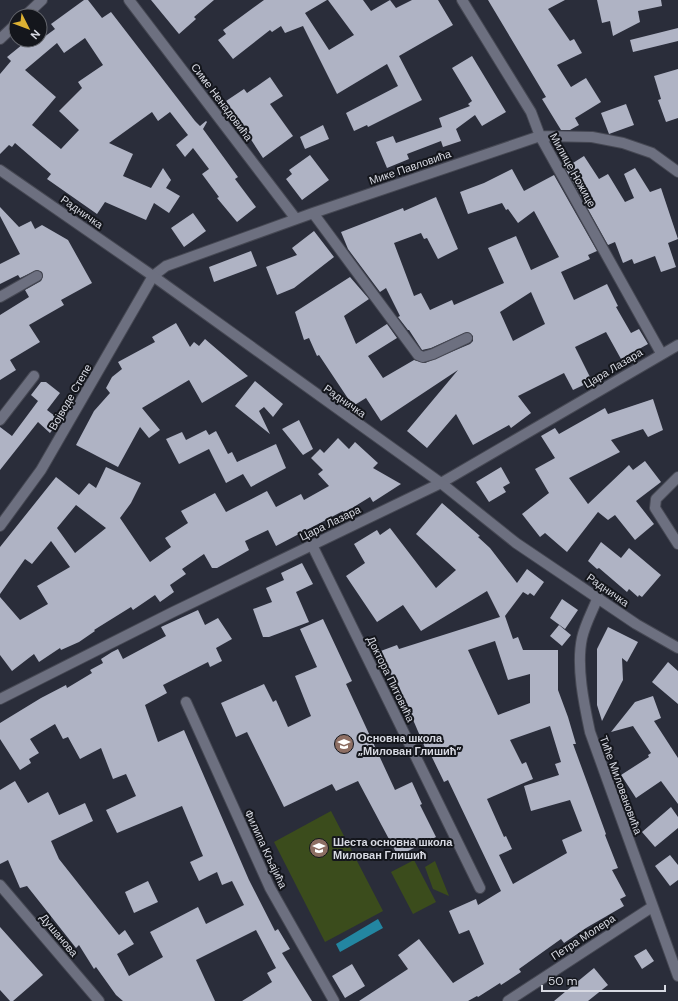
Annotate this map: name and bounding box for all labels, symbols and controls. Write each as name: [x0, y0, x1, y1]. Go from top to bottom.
north arrow: [8, 8, 48, 48]
text: N: [28, 27, 43, 42]
street label: Симе Ненадовића: [188, 60, 256, 144]
street label: Милице Ножице: [547, 130, 599, 210]
street label: Мике Павловића: [367, 146, 454, 188]
street label: Радничка: [58, 192, 107, 232]
street label: Цара Лазара: [581, 344, 646, 391]
street label: Војводе Степе: [45, 361, 95, 433]
street label: Радничка: [321, 381, 370, 421]
street label: Цара Лазара: [297, 502, 364, 544]
street label: Радничка: [584, 570, 633, 610]
street label: Доктора Питовића: [364, 634, 418, 725]
place label: Основна школа „Милован Глишић”: [358, 731, 462, 758]
school or university icon: Основна школа „Милован Глишић”: [333, 733, 355, 755]
street label: Тиће Миловановића: [597, 734, 646, 837]
street label: Филипа Кљајића: [242, 807, 291, 891]
place label: Шеста основна школа Милован Глишић: [333, 835, 453, 862]
school or university icon: Шеста основна школа Милован Глишић: [308, 837, 330, 859]
street label: Душанова: [37, 911, 82, 960]
street label: Петра Молера: [548, 911, 618, 963]
scale bar: [542, 967, 665, 993]
text: 50 m: [548, 973, 577, 989]

